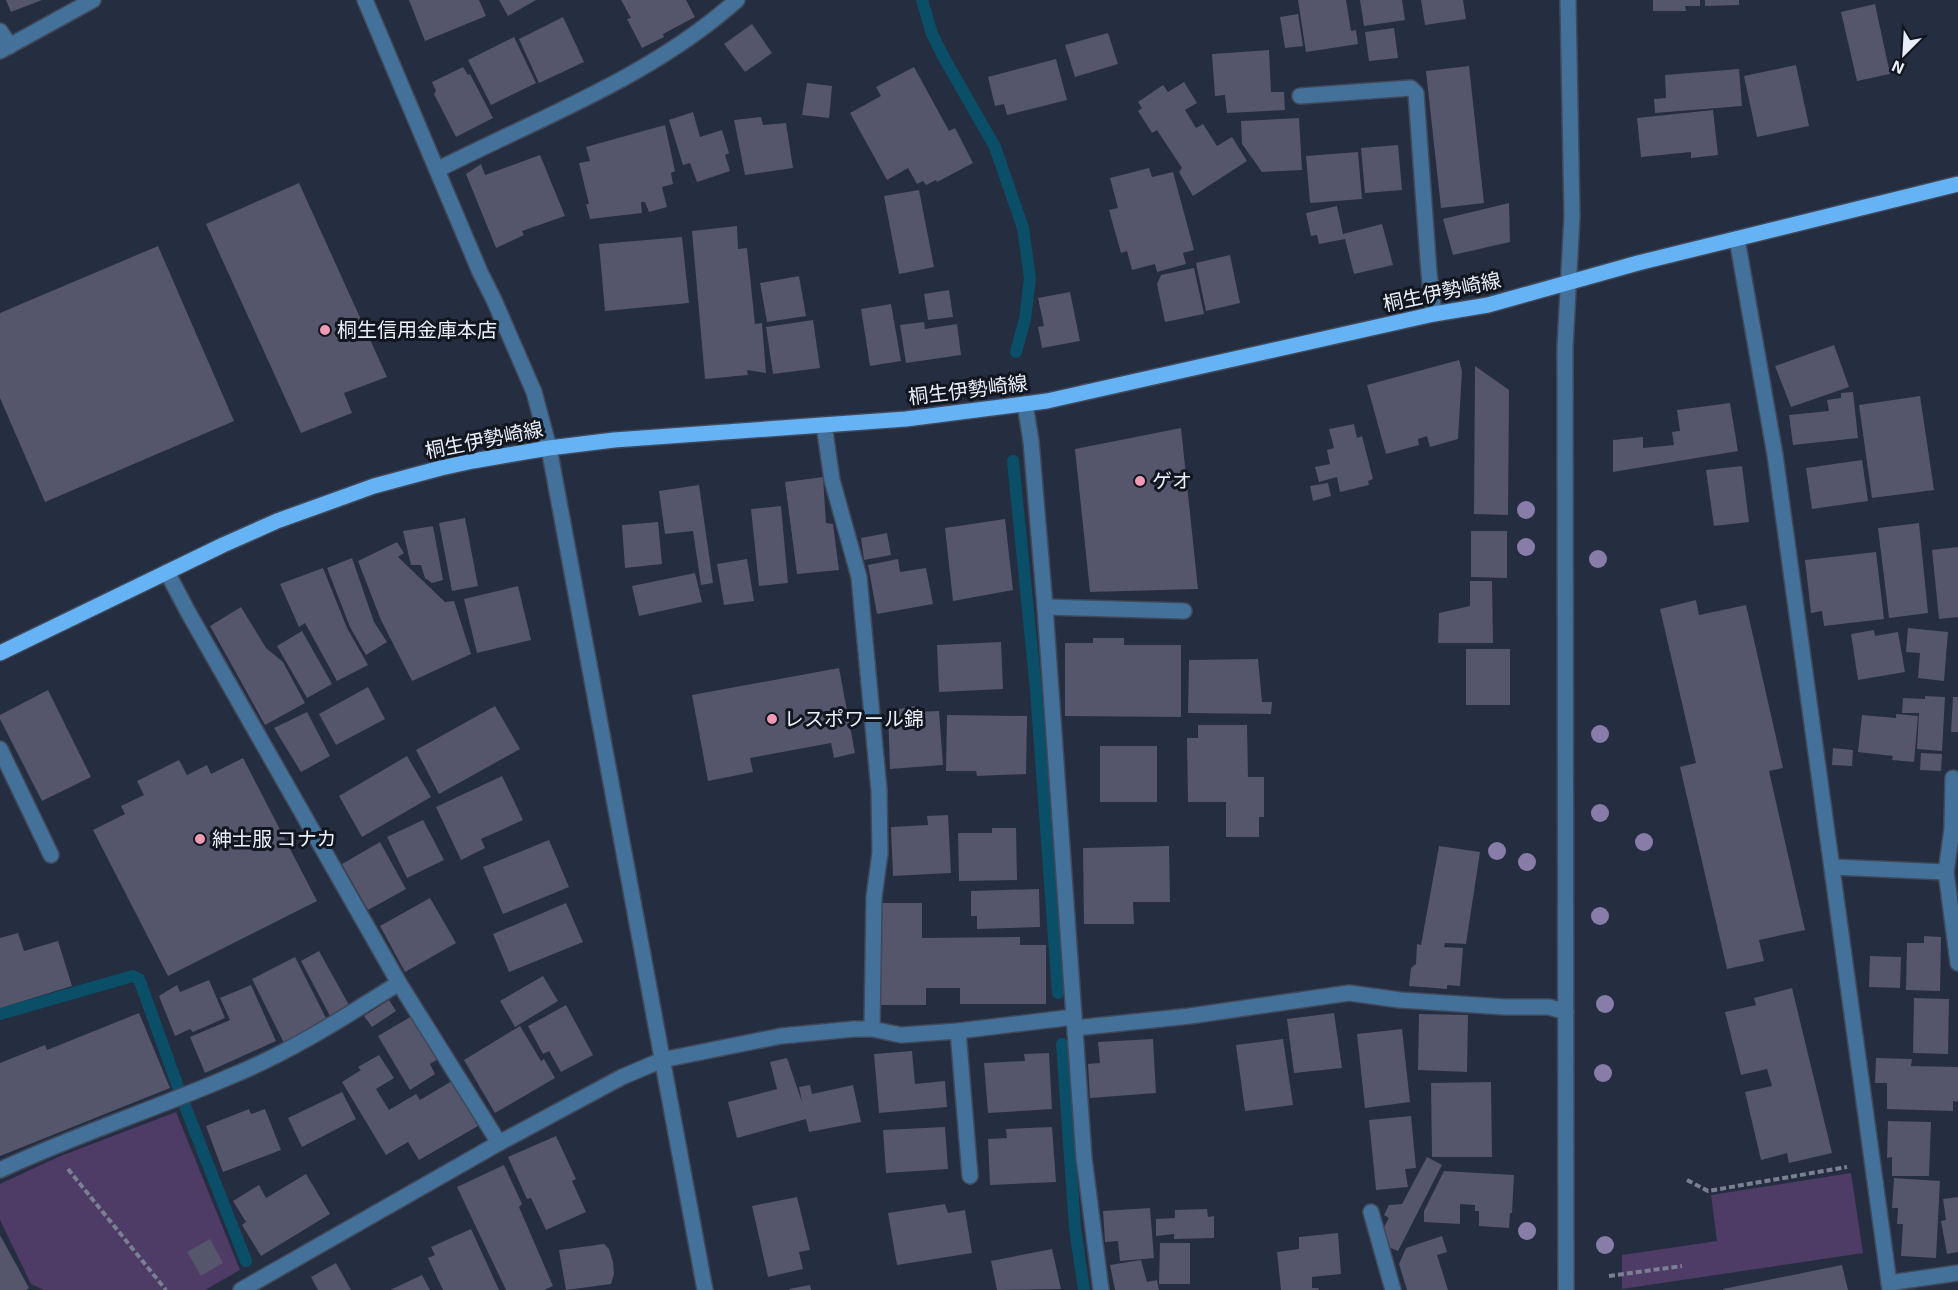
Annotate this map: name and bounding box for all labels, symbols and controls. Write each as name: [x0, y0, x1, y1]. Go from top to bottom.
north arrow: [1874, 24, 1934, 84]
text: N: [1889, 57, 1907, 79]
street label: 桐生伊勢崎線: [1381, 267, 1503, 315]
place label: 桐生信用金庫本店: [337, 317, 497, 341]
marker: 桐生信用金庫本店: [318, 323, 332, 337]
street label: 桐生伊勢崎線: [907, 370, 1029, 408]
street label: 桐生伊勢崎線: [423, 416, 545, 462]
place label: ゲオ: [1152, 468, 1192, 492]
marker: ゲオ: [1133, 474, 1147, 488]
place label: レスポワール錦: [784, 706, 924, 730]
marker: レスポワール錦: [765, 712, 779, 726]
place label: 紳士服 コナカ: [212, 826, 336, 850]
marker: 紳士服 コナカ: [193, 832, 207, 846]

